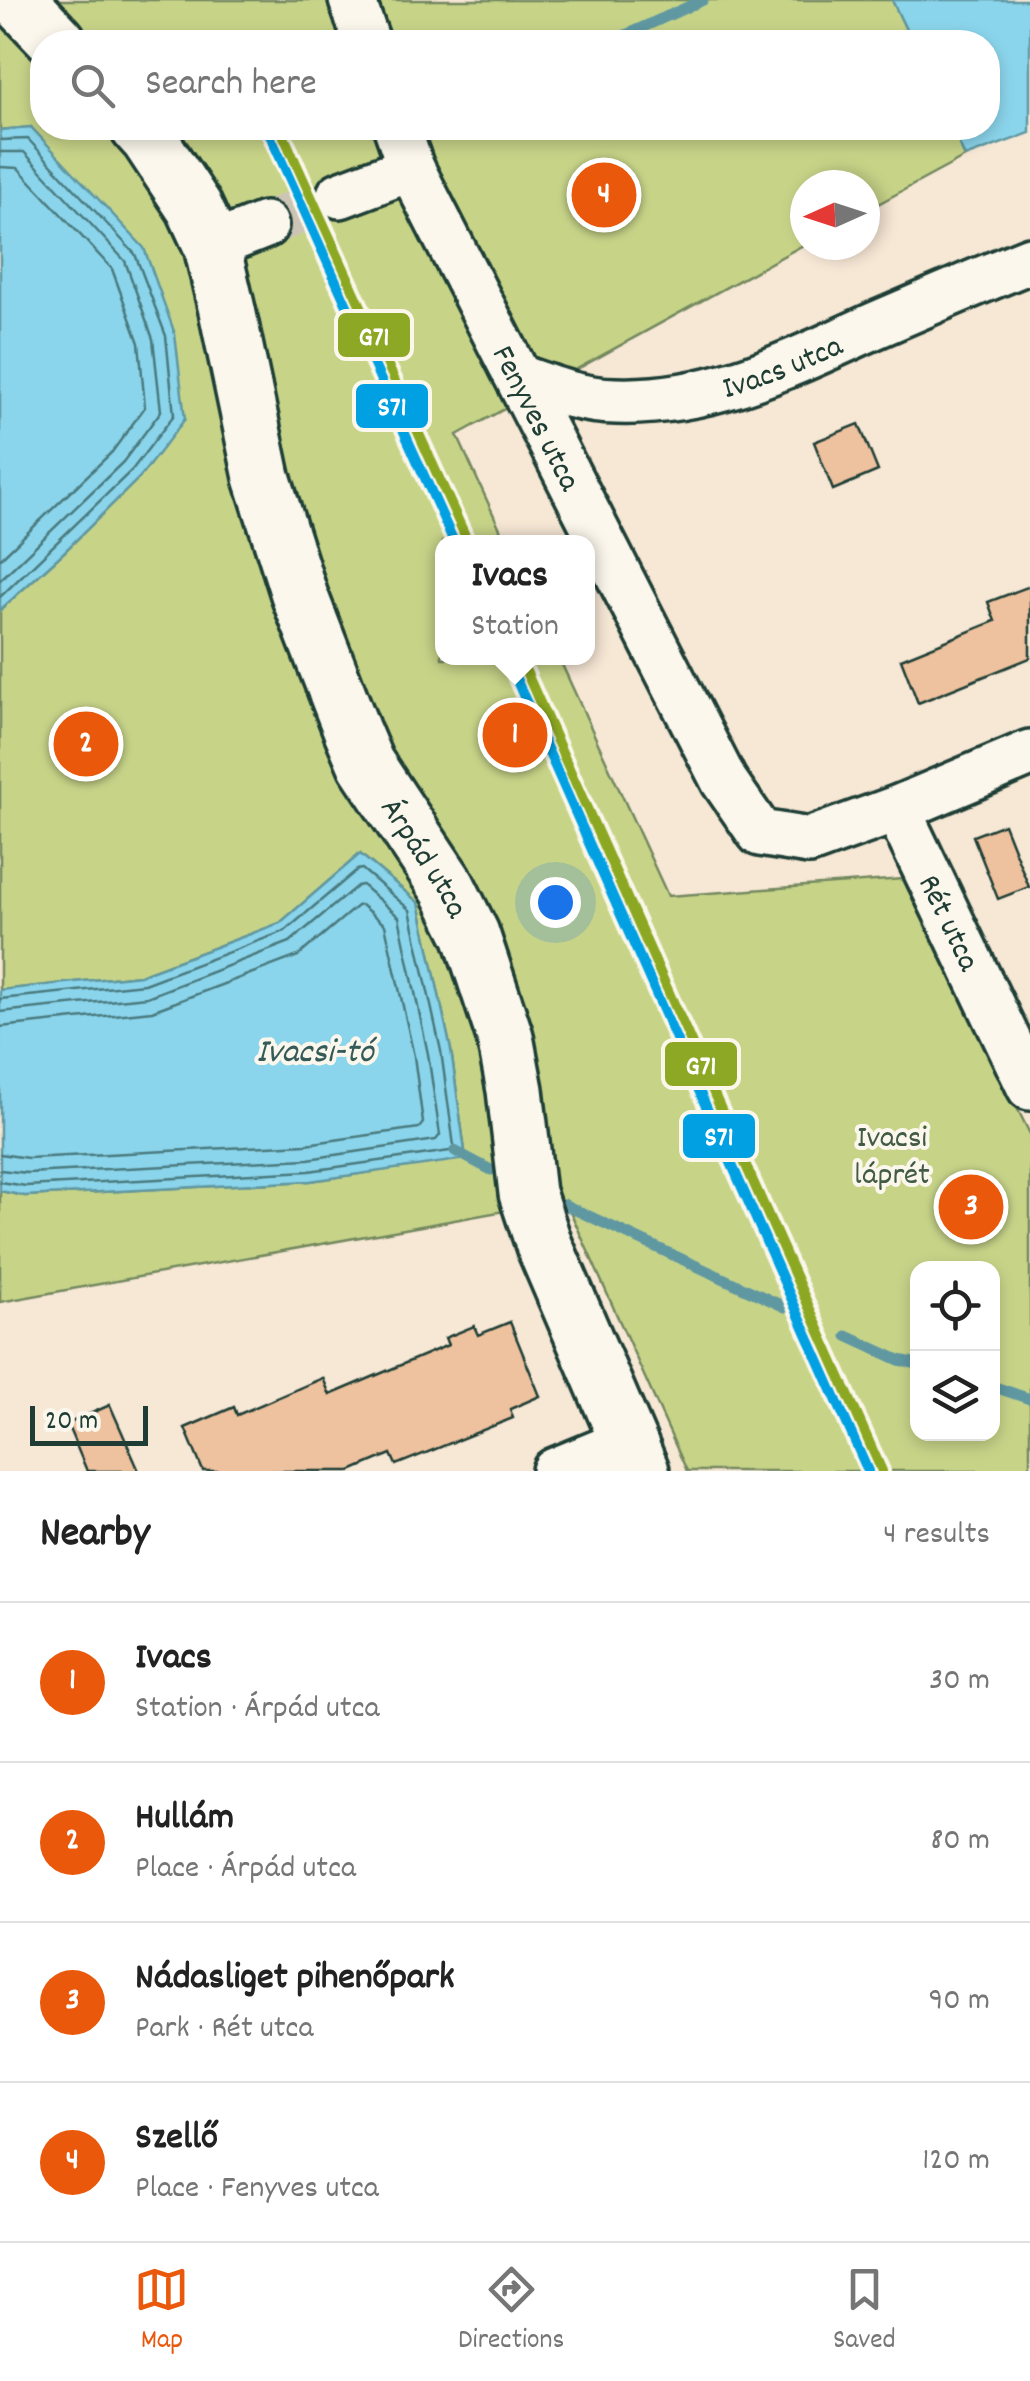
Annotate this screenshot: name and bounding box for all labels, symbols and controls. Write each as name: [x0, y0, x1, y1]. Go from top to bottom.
search box: [30, 30, 1000, 140]
icon: search: [65, 58, 120, 113]
text: Search here: [145, 58, 317, 113]
pin: 4: [572, 158, 636, 232]
north arrow: [790, 170, 880, 260]
line badge: G71: [336, 311, 412, 359]
text: G71: [359, 320, 390, 360]
street label: Ivacs utca: [718, 325, 852, 414]
street label: Fenyves utca: [477, 339, 591, 501]
line badge: S71: [354, 382, 430, 430]
text: S71: [377, 390, 407, 430]
popup: [435, 535, 595, 665]
text: Ivacs: [471, 550, 548, 605]
text: Station: [471, 605, 559, 651]
pin: 1: [482, 698, 548, 772]
pin: 2: [54, 706, 118, 782]
street label: Árpád utca: [367, 790, 478, 928]
street label: Rét utca: [904, 868, 990, 981]
your location: [530, 877, 581, 928]
water label: Ivacsi-tó: [256, 1029, 377, 1079]
line badge: G71: [663, 1040, 739, 1088]
text: G71: [686, 1049, 717, 1089]
line badge: S71: [681, 1112, 757, 1160]
park label: Ivacsi láprét: [854, 1117, 930, 1200]
text: S71: [704, 1120, 734, 1160]
pin: 3: [938, 1170, 1004, 1244]
map controls: [910, 1261, 1000, 1441]
button: locate: [910, 1261, 1000, 1351]
button: layers: [910, 1351, 1000, 1441]
scale bar: [30, 1401, 148, 1446]
text: 20 m: [45, 1403, 98, 1443]
text: Nearby: [40, 1506, 150, 1566]
text: 4 results: [883, 1513, 990, 1559]
text: Ivacs: [135, 1632, 212, 1687]
text: 1: [69, 1659, 76, 1705]
text: 30 m: [929, 1659, 990, 1705]
text: Station · Árpád utca: [135, 1687, 380, 1733]
text: Hullám: [135, 1792, 234, 1847]
text: 2: [66, 1819, 79, 1865]
text: 80 m: [930, 1819, 990, 1865]
text: Place · Árpád utca: [135, 1847, 356, 1893]
text: Nádasliget pihenőpark: [135, 1952, 455, 2007]
text: 3: [65, 1979, 80, 2025]
text: 90 m: [929, 1979, 990, 2025]
text: Park · Rét utca: [135, 2007, 314, 2053]
text: Szellő: [135, 2112, 218, 2167]
text: 4: [66, 2139, 79, 2185]
text: 120 m: [922, 2139, 990, 2185]
text: Place · Fenyves utca: [135, 2167, 379, 2213]
tab: Map: [134, 2262, 189, 2362]
tab: Directions: [458, 2262, 564, 2362]
tab: Saved: [833, 2262, 896, 2362]

